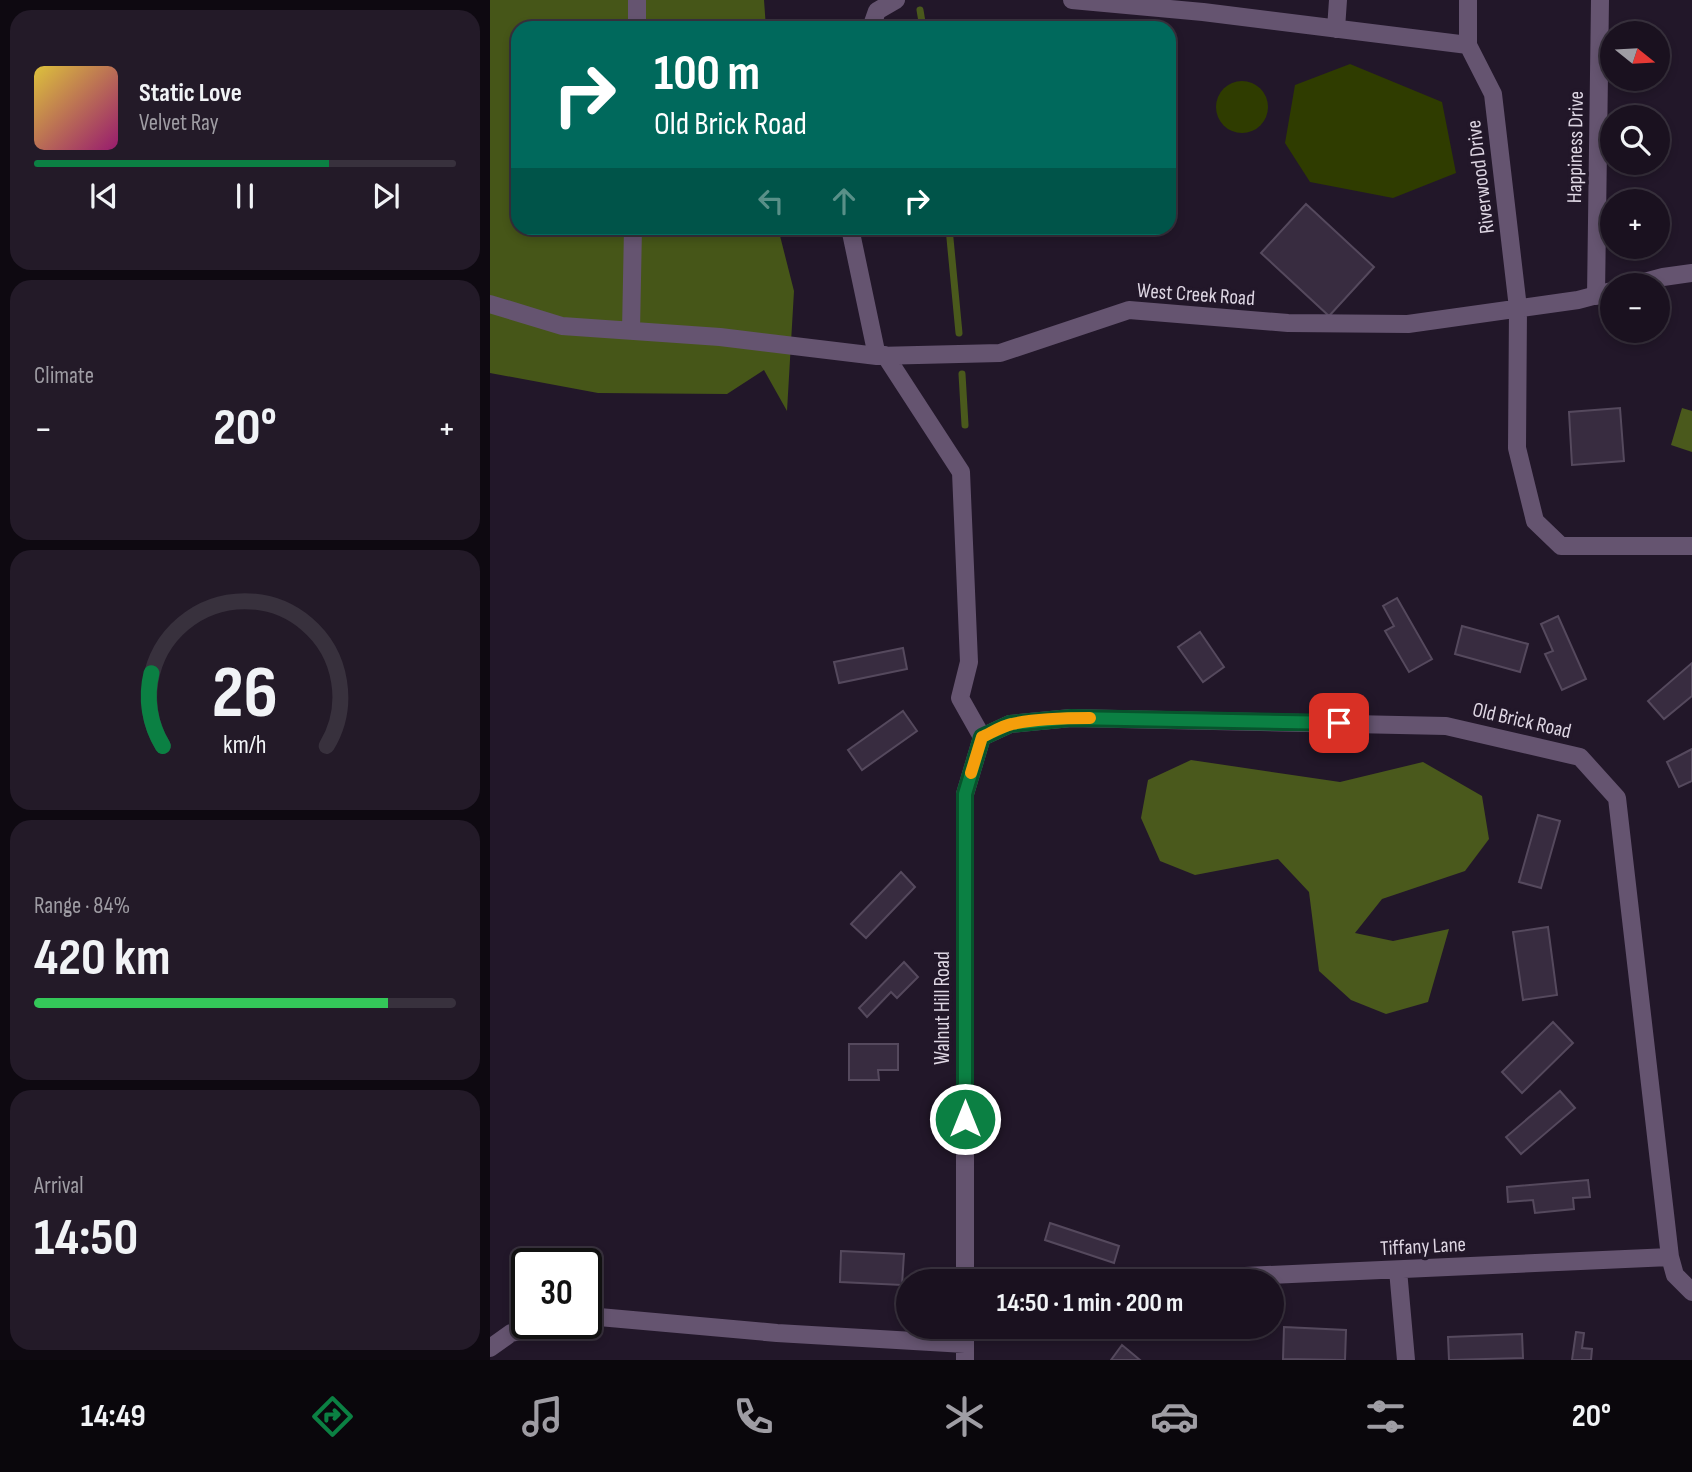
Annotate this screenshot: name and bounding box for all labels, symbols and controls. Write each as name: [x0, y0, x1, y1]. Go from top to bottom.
north arrow: [1600, 21, 1670, 91]
map controls: [1600, 21, 1670, 343]
text: 100 m: [654, 45, 760, 104]
icon: right: [539, 49, 630, 140]
text: Static Love: [139, 78, 242, 109]
street label: Happiness Drive: [1562, 91, 1589, 203]
text: Old Brick Road: [654, 105, 807, 144]
button: search: [1600, 105, 1670, 175]
text: Velvet Ray: [139, 109, 219, 137]
street label: Riverwood Drive: [1461, 119, 1500, 235]
icon: previous: [85, 177, 123, 215]
icon: pause: [226, 177, 264, 215]
icon: next: [367, 177, 405, 215]
icon: left: [752, 182, 790, 220]
icon: ahead: [825, 182, 863, 220]
icon: right: [898, 182, 936, 220]
button: +: [1600, 189, 1670, 259]
button: −: [1600, 273, 1670, 343]
street label: West Creek Road: [1136, 278, 1256, 311]
text: Climate: [34, 362, 94, 390]
text: 20°: [213, 397, 277, 460]
text: −: [34, 407, 53, 452]
text: +: [437, 407, 456, 452]
text: 26: [212, 650, 278, 738]
pin: [1309, 693, 1369, 753]
street label: Old Brick Road: [1470, 697, 1574, 744]
icon: arrive: [1320, 704, 1358, 742]
text: km/h: [223, 730, 267, 761]
text: Range · 84%: [34, 892, 130, 920]
text: 420 km: [34, 927, 170, 990]
street label: Walnut Hill Road: [930, 951, 955, 1065]
position arrow: [928, 1082, 1002, 1156]
text: Arrival: [34, 1172, 83, 1200]
text: 14:50: [34, 1207, 138, 1270]
street label: Tiffany Lane: [1379, 1232, 1467, 1261]
speed limit sign: 30: [511, 1248, 602, 1339]
text: 14:50 · 1 min · 200 m: [997, 1288, 1183, 1319]
icon: directions: [308, 1392, 357, 1441]
icon: music: [518, 1392, 567, 1441]
icon: phone: [729, 1392, 778, 1441]
icon: climate: [940, 1392, 989, 1441]
icon: car: [1150, 1392, 1199, 1441]
icon: filters: [1361, 1392, 1410, 1441]
text: 14:49: [81, 1397, 146, 1436]
text: 20°: [1572, 1397, 1611, 1436]

